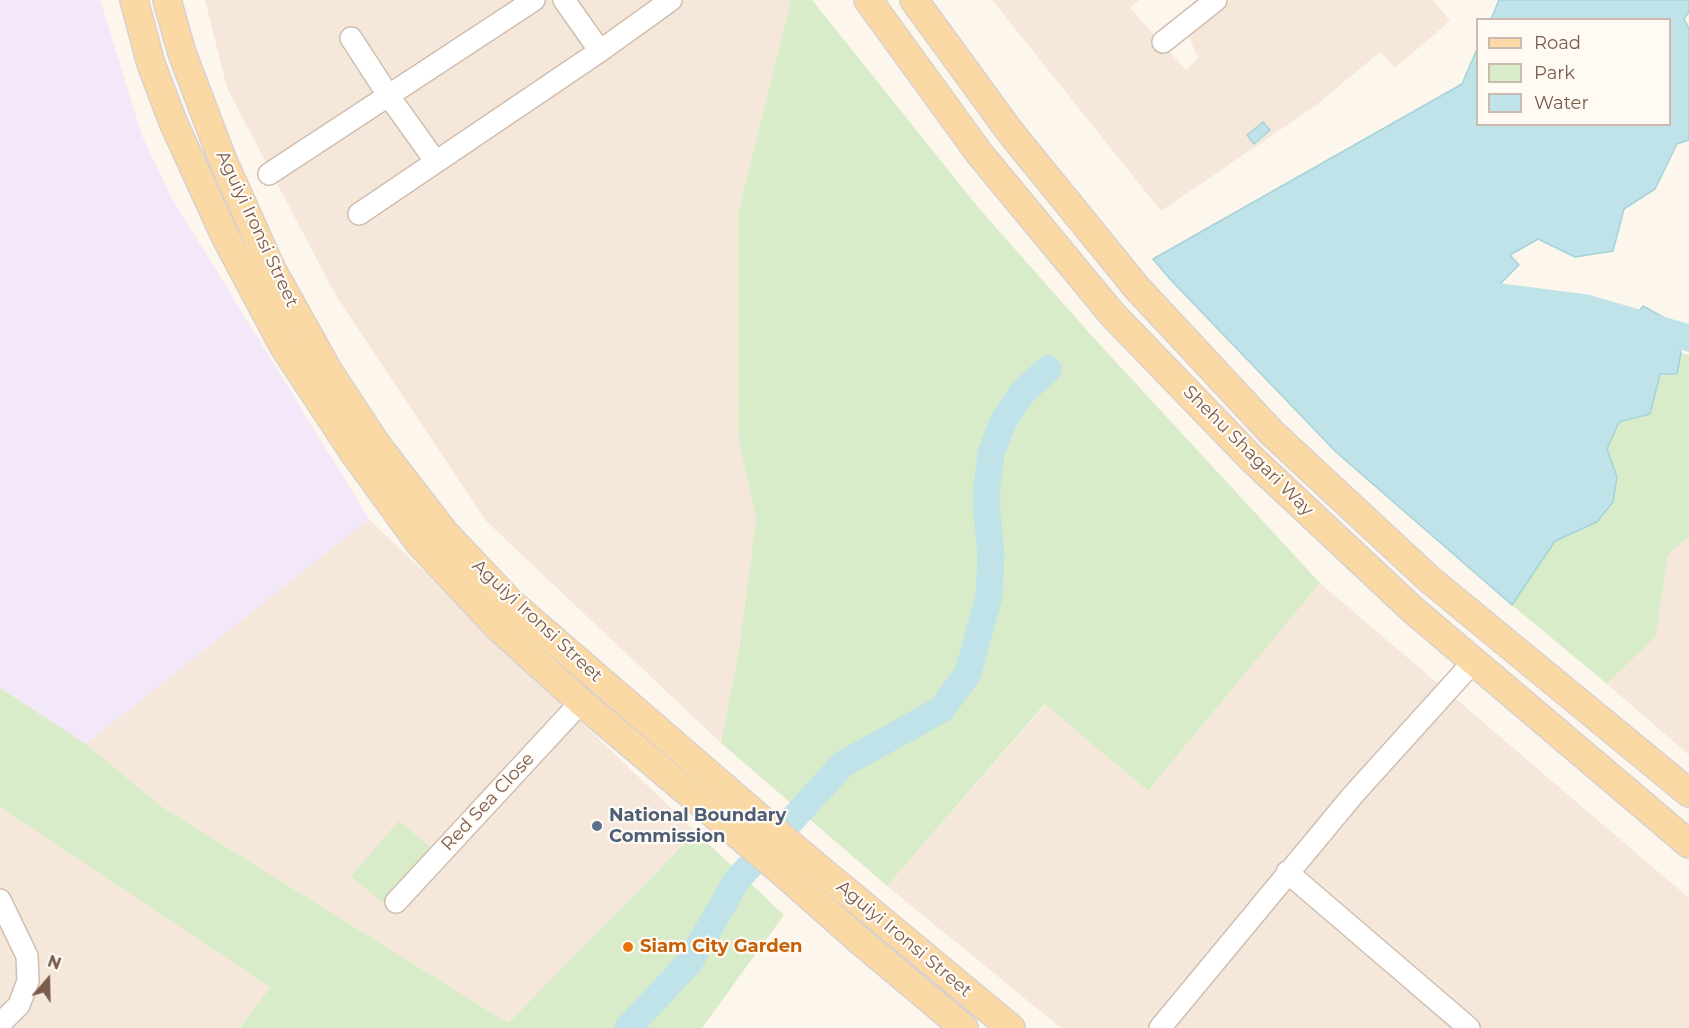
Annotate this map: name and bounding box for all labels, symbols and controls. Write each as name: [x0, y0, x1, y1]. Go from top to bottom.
legend: [1476, 18, 1671, 126]
text: Road: [1534, 32, 1581, 54]
text: Park: [1534, 62, 1575, 84]
text: Water: [1534, 92, 1589, 114]
street label: Aguiyi Ironsi Street: [211, 147, 303, 311]
street label: Shehu Shagari Way: [1178, 381, 1318, 521]
street label: Aguiyi Ironsi Street: [467, 555, 607, 687]
street label: Red Sea Close: [437, 748, 539, 856]
place label: National Boundary Commission: [609, 805, 786, 848]
marker: National Boundary Commission: [590, 819, 604, 833]
street label: Aguiyi Ironsi Street: [832, 876, 976, 1002]
place label: Siam City Garden: [640, 936, 803, 958]
marker: Siam City Garden: [621, 940, 635, 954]
north arrow: [18, 950, 78, 1010]
text: N: [45, 951, 64, 974]

